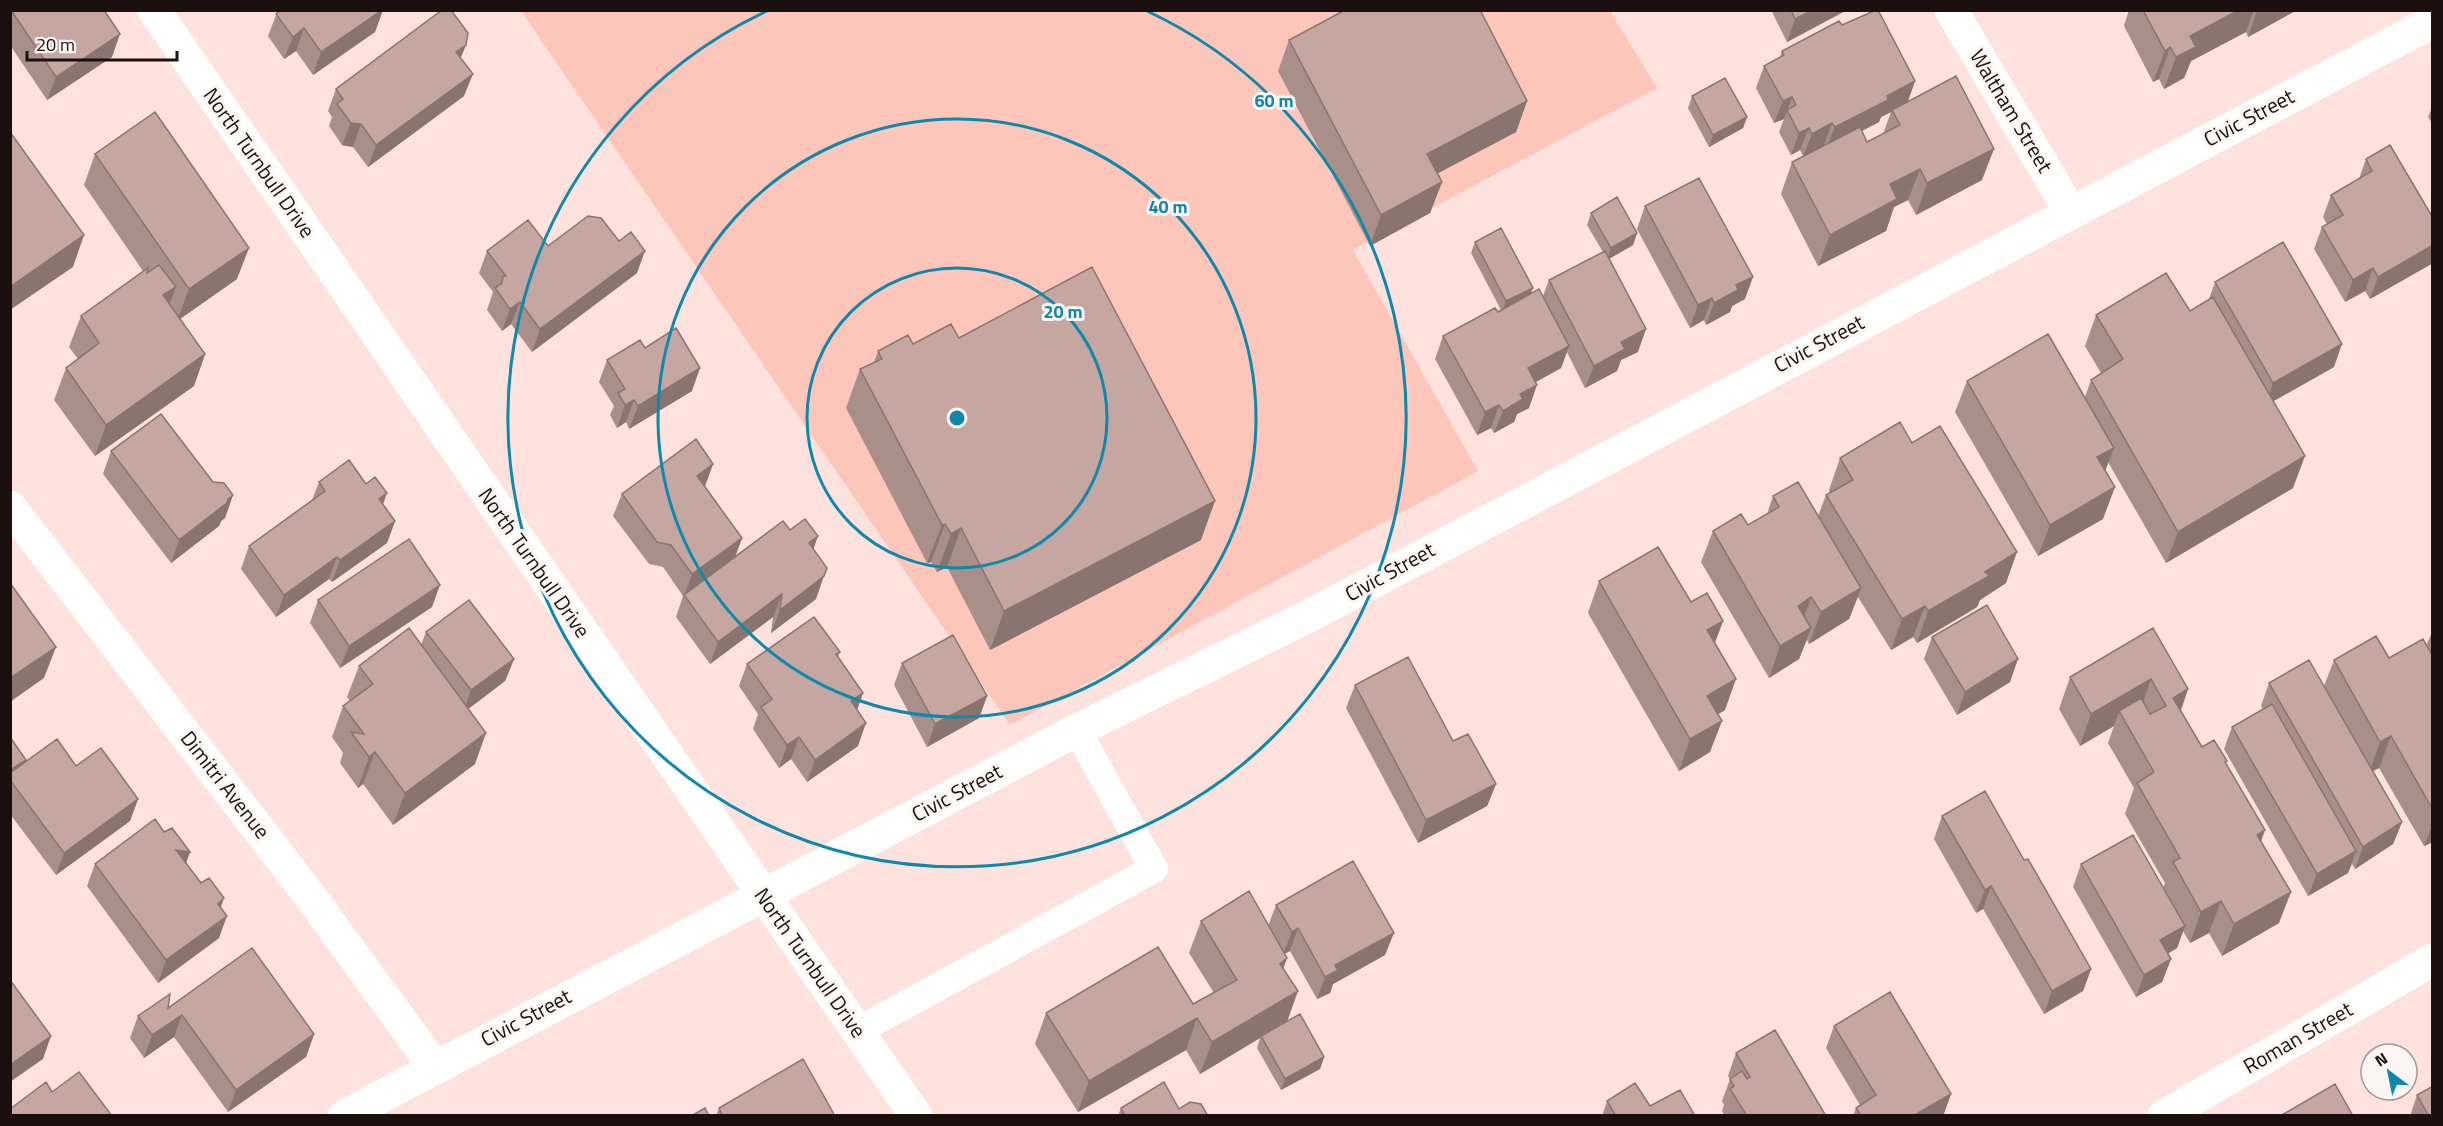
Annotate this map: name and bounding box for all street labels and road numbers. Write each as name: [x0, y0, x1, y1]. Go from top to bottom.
street label: Waltham Street: [1962, 43, 2062, 179]
street label: Civic Street: [2197, 80, 2300, 154]
street label: North Turnbull Drive: [196, 81, 324, 244]
street label: Civic Street: [1767, 306, 1870, 380]
street label: North Turnbull Drive: [471, 481, 599, 644]
street label: Civic Street: [1339, 533, 1441, 609]
street label: Dimitri Avenue: [173, 723, 278, 845]
street label: Civic Street: [905, 755, 1008, 829]
street label: North Turnbull Drive: [747, 881, 875, 1044]
street label: Civic Street: [474, 980, 577, 1054]
street label: Roman Street: [2237, 992, 2359, 1081]

